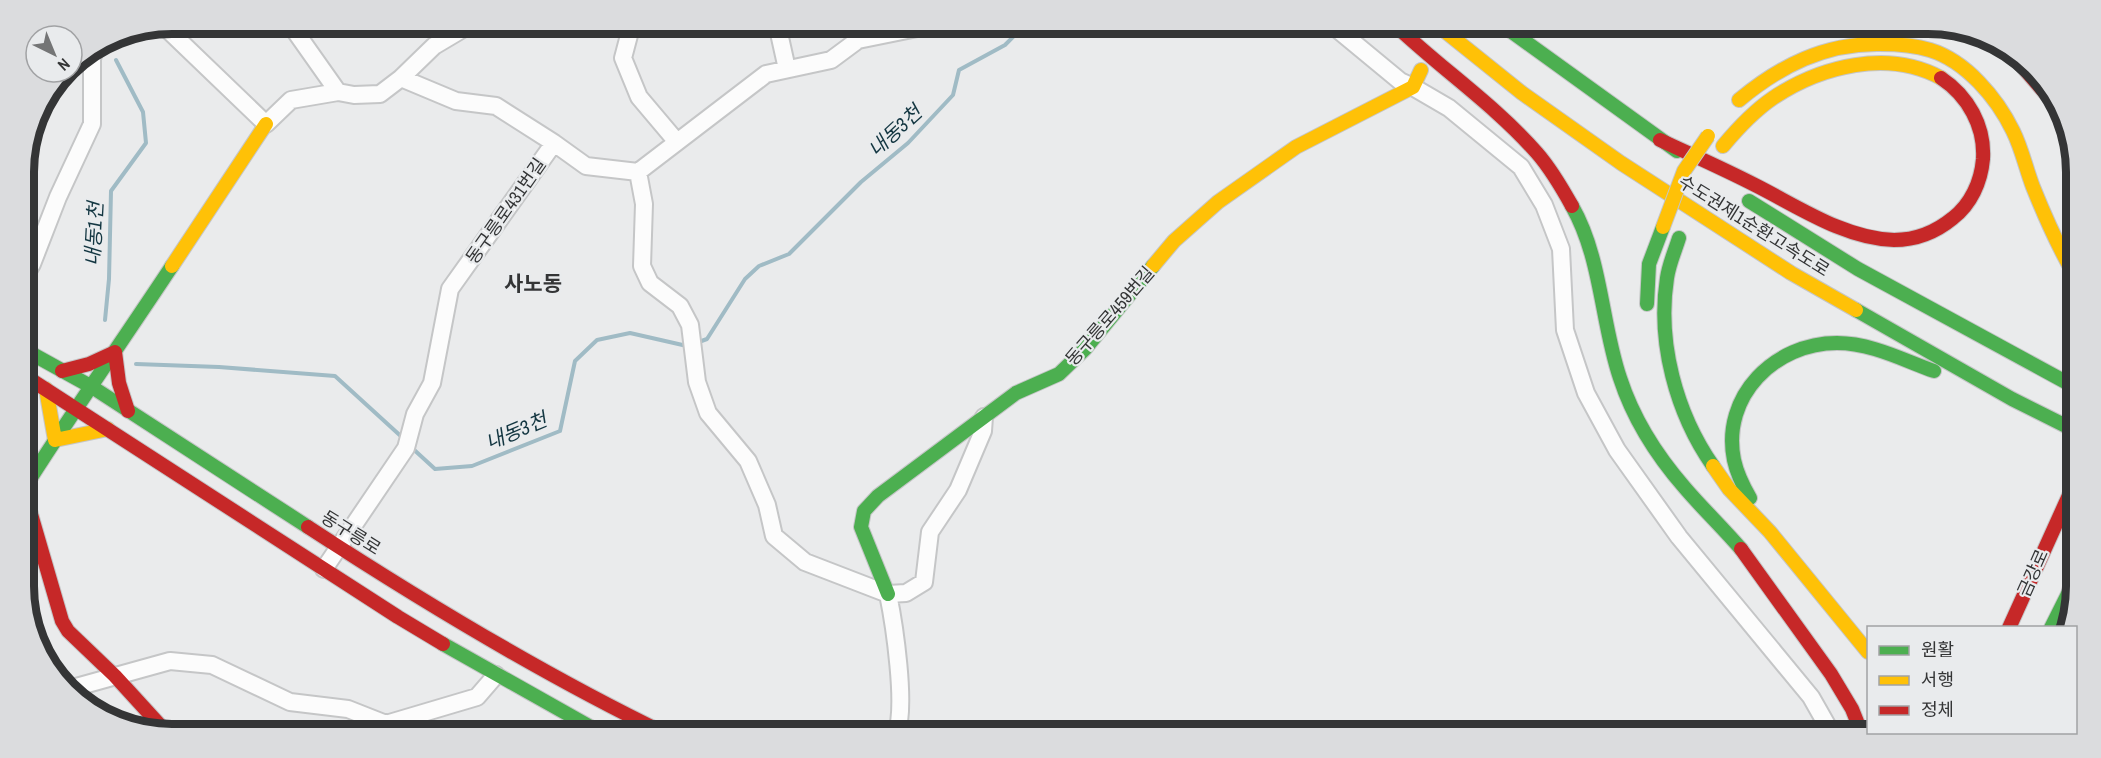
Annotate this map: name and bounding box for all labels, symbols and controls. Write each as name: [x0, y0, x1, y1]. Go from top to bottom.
north arrow: [24, 24, 84, 84]
text: N: [53, 54, 75, 76]
water label: 내동3천: [862, 97, 929, 162]
street label: 동구릉로431번길: [460, 153, 551, 269]
street label: 수도권제1순환고속도로: [1674, 169, 1835, 282]
water label: 내동1천: [78, 199, 109, 267]
street label: 동구릉로459번길: [1060, 261, 1160, 371]
district label: 사노동: [504, 269, 562, 298]
water label: 내동3천: [481, 405, 553, 456]
street label: 동구릉로: [317, 504, 386, 561]
street label: 금강로: [2011, 545, 2054, 601]
legend: [1867, 626, 2077, 734]
text: 원활: [1921, 637, 1954, 662]
text: 서행: [1921, 667, 1954, 692]
text: 정체: [1921, 697, 1954, 722]

